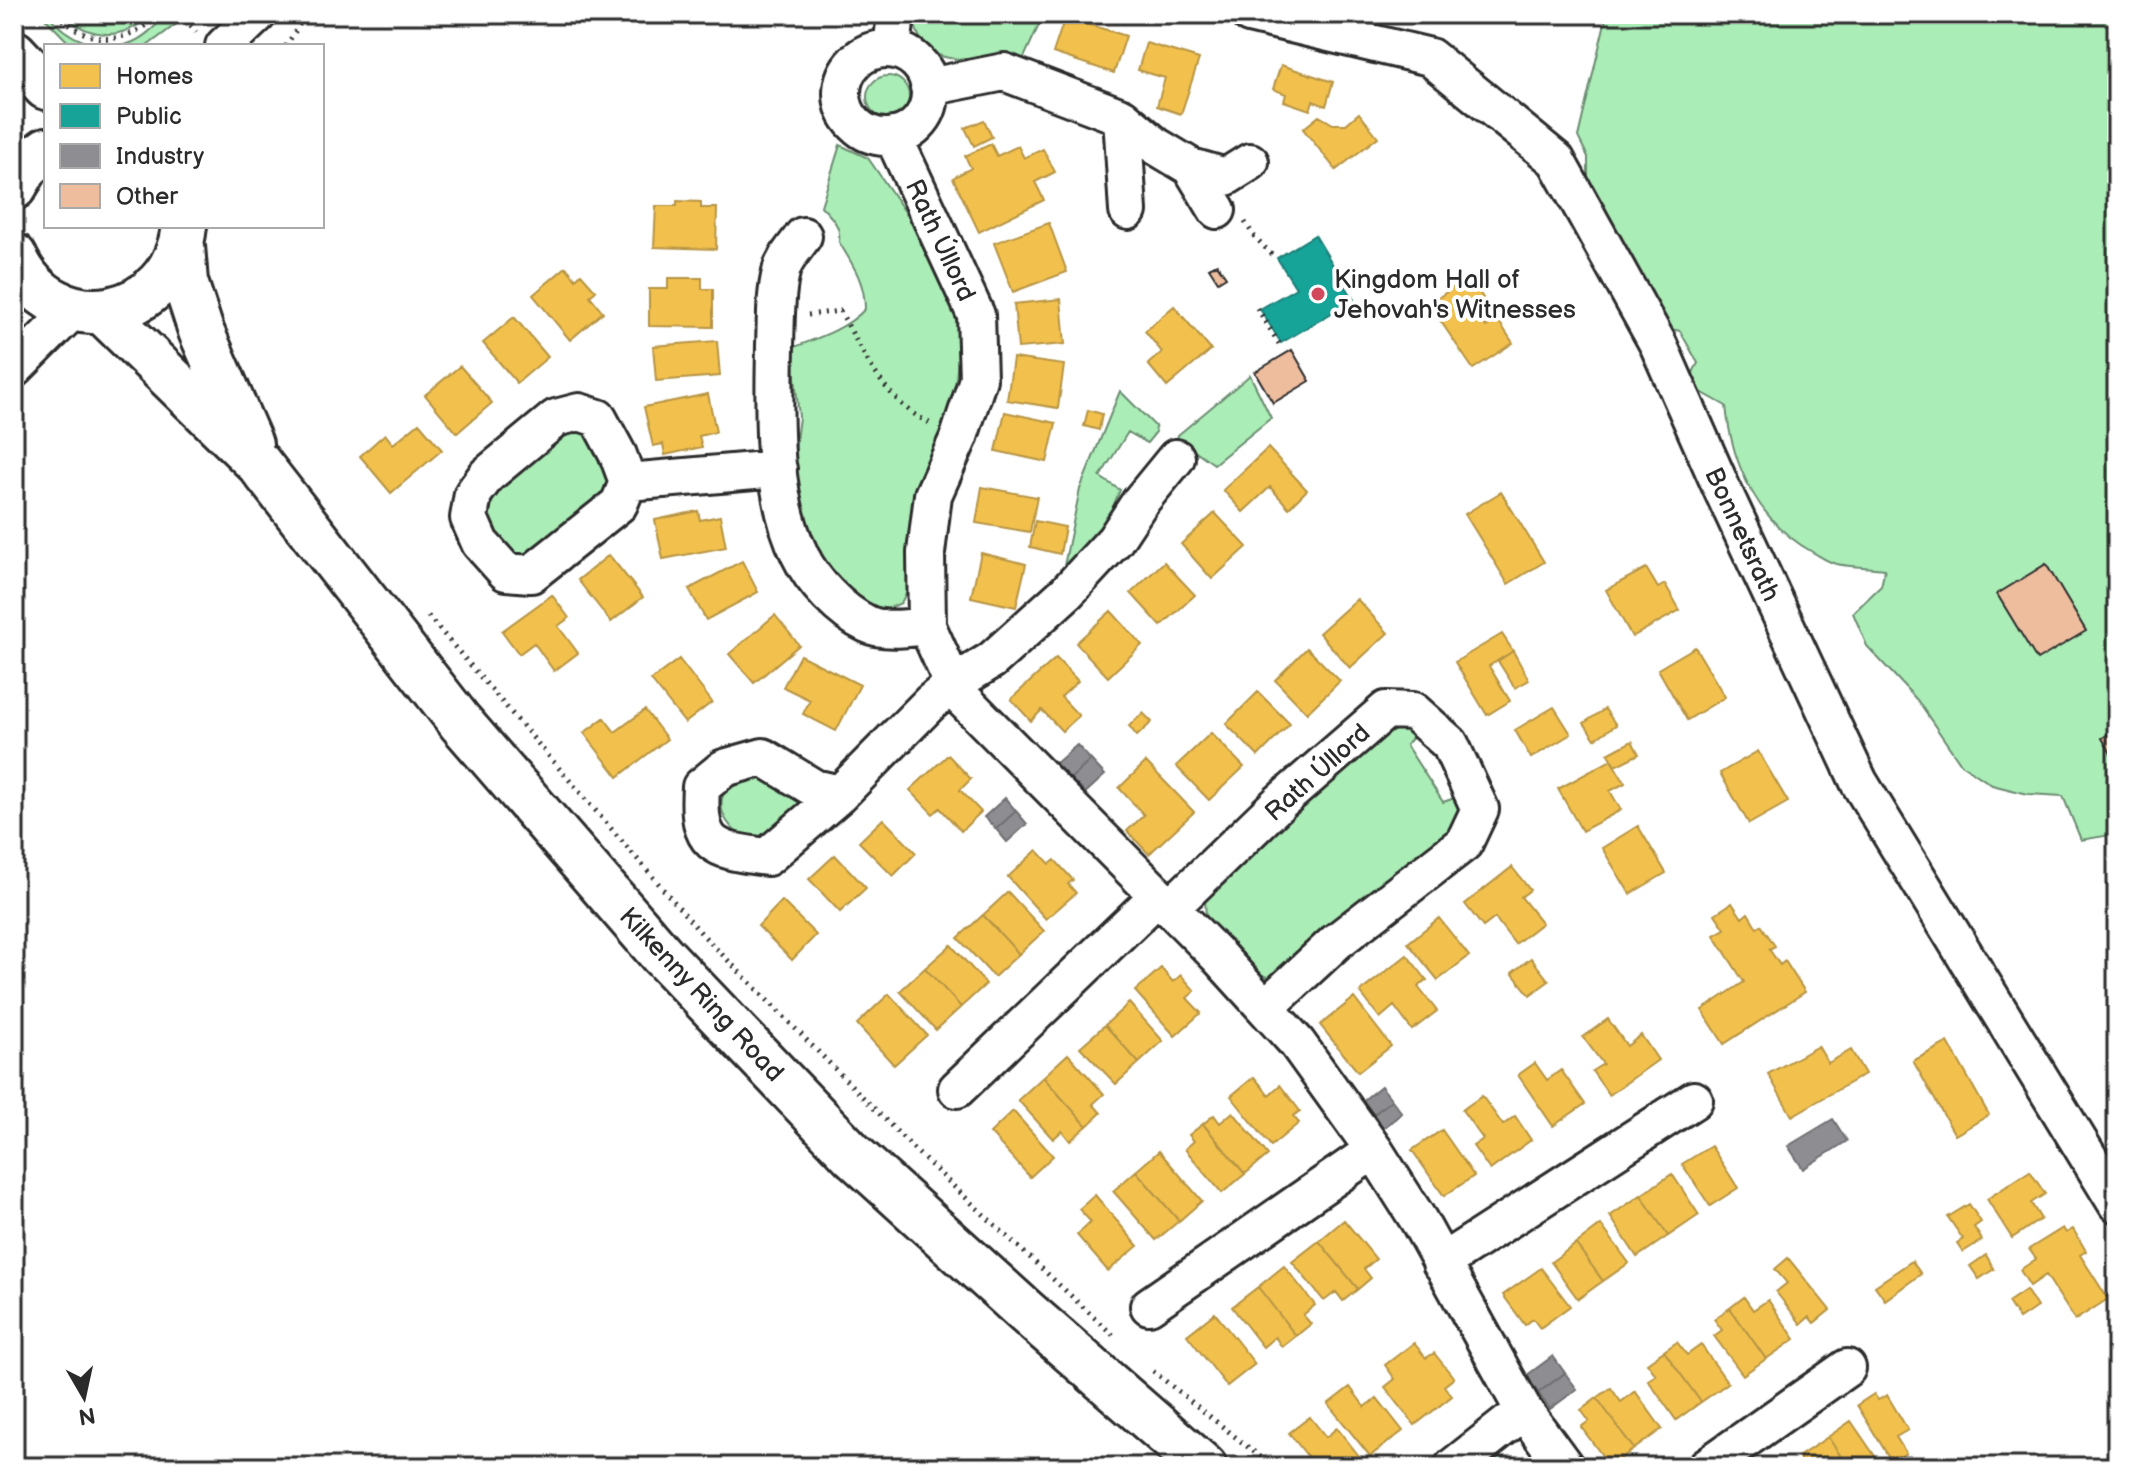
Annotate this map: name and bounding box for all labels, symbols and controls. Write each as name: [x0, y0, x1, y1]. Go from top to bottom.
legend: [44, 44, 324, 228]
text: Homes: [116, 62, 193, 91]
text: Public: [116, 102, 182, 131]
text: Industry: [116, 142, 204, 171]
street label: Rath Úllord: [898, 174, 983, 306]
text: Other: [116, 182, 178, 211]
place label: Kingdom Hall of Jehovah's Witnesses: [1334, 265, 1576, 326]
marker: Kingdom Hall of Jehovah's Witnesses: [1309, 285, 1327, 303]
street label: Bonnetsrath: [1697, 463, 1786, 606]
street label: Rath Úllord: [1258, 716, 1377, 828]
street label: Kilkenny Ring Road: [612, 901, 790, 1089]
north arrow: [44, 1357, 124, 1437]
text: N: [77, 1401, 97, 1430]

